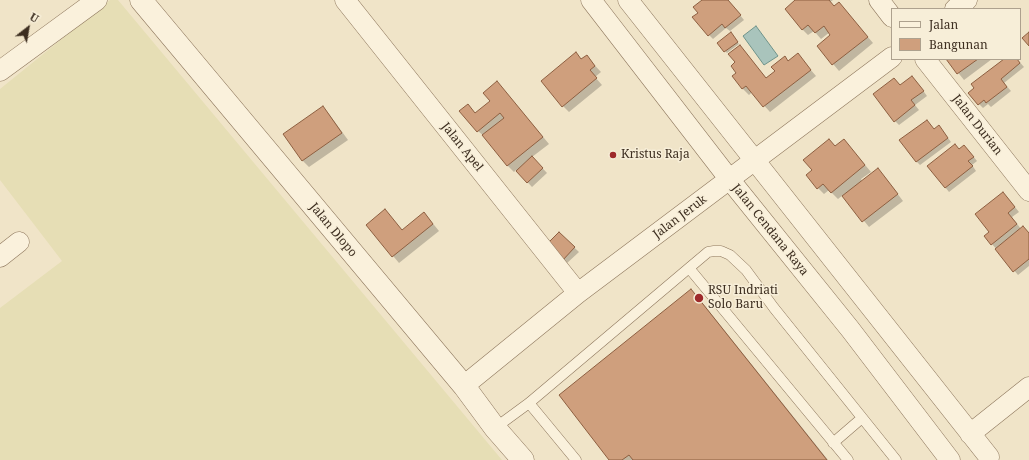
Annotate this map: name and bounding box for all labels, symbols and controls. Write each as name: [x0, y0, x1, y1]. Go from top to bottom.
north arrow: [8, 8, 48, 48]
legend: [891, 8, 1021, 60]
text: U: [27, 9, 42, 26]
text: Jalan: [929, 16, 958, 33]
text: Bangunan: [929, 36, 988, 53]
street label: Jalan Durian: [949, 92, 1005, 158]
street label: Jalan Apel: [438, 120, 486, 174]
place label: Kristus Raja: [621, 148, 690, 162]
marker: Kristus Raja: [608, 150, 618, 160]
street label: Jalan Cendana Raya: [729, 181, 811, 279]
street label: Jalan Jeruk: [650, 192, 710, 242]
street label: Jalan Dlopo: [306, 200, 360, 260]
place label: RSU Indriati Solo Baru: [708, 284, 778, 312]
marker: RSU Indriati Solo Baru: [693, 292, 705, 304]

